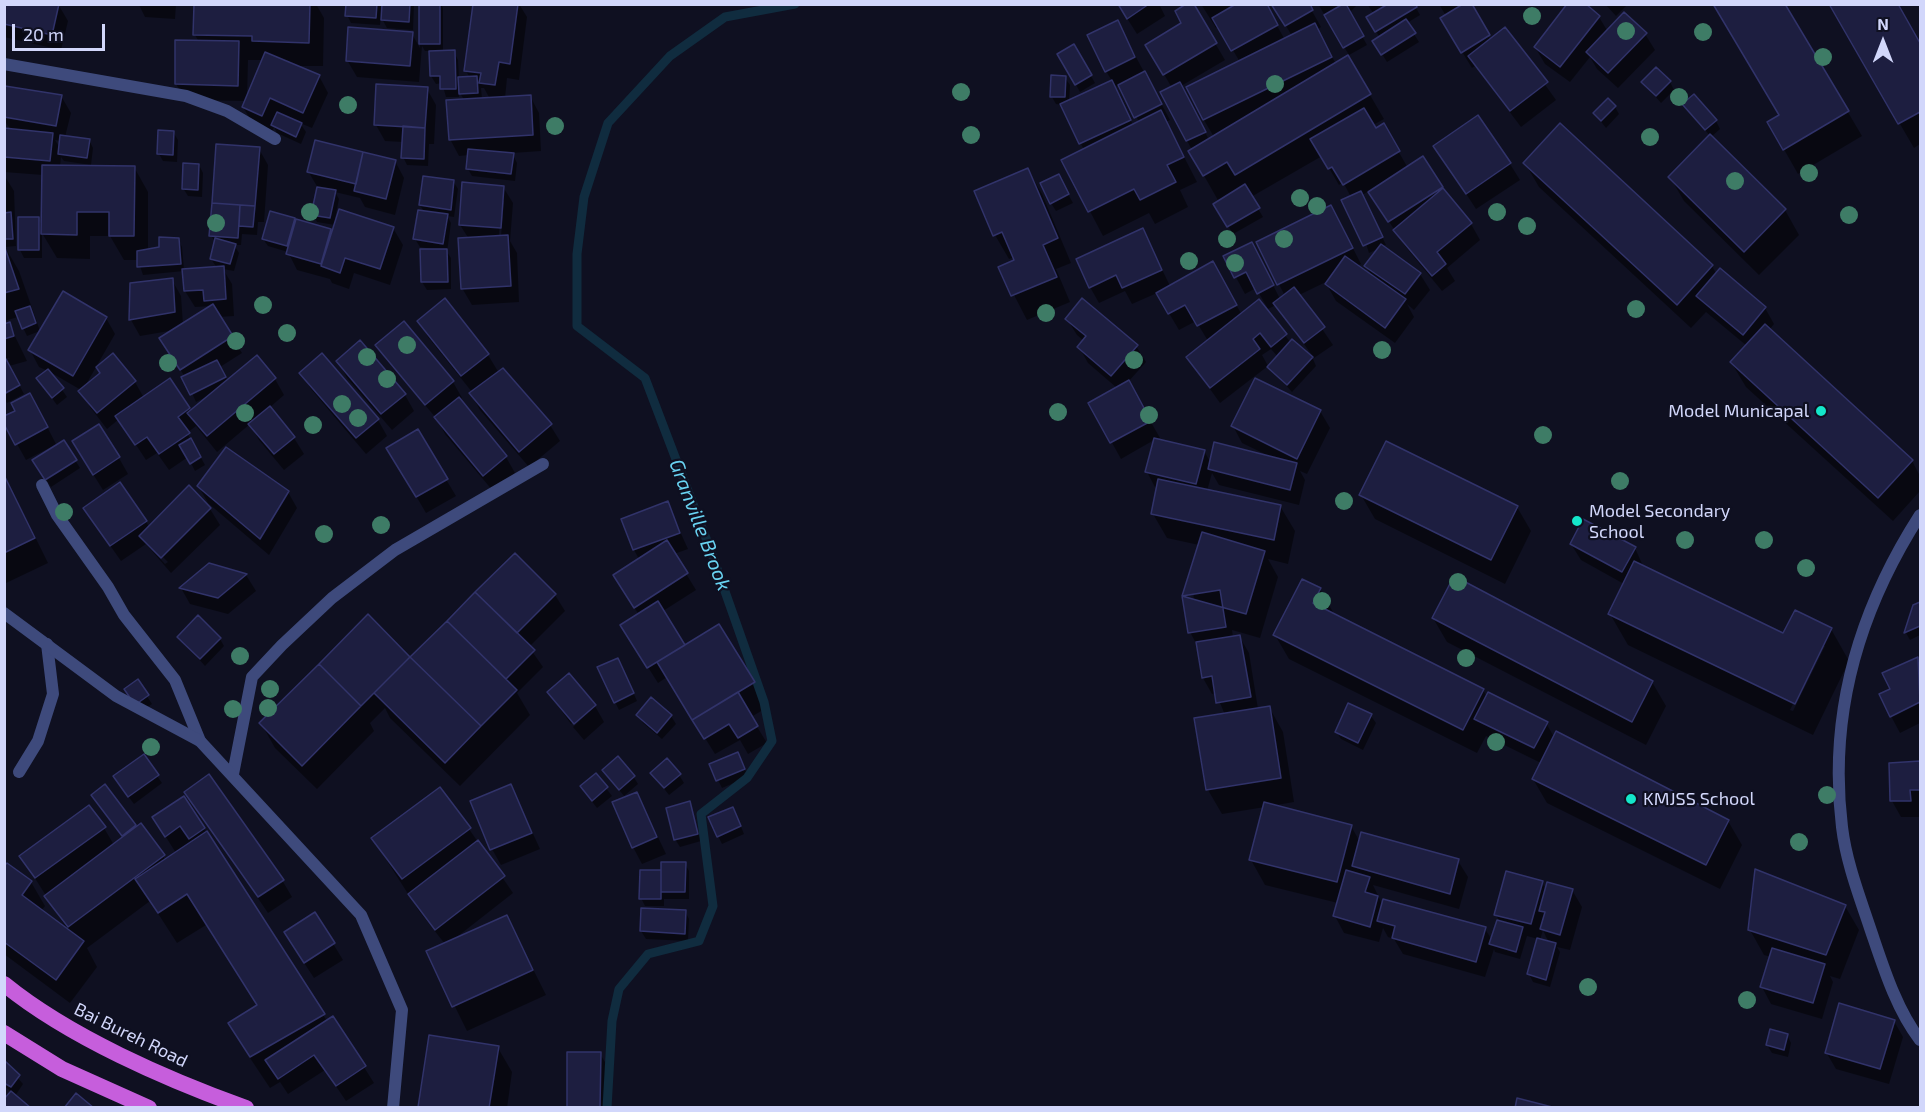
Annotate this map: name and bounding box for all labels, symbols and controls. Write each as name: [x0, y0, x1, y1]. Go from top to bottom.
scale bar: [15, 12, 108, 50]
north arrow: [1853, 12, 1913, 72]
text: N: [1877, 14, 1889, 33]
text: 20 m: [23, 23, 64, 45]
place label: Model Municapal: [1668, 400, 1809, 422]
marker: Model Municapal: [1814, 404, 1828, 418]
water label: Granville Brook: [664, 456, 736, 594]
place label: Model Secondary School: [1589, 500, 1730, 542]
marker: Model Secondary School: [1570, 514, 1584, 528]
place label: KMJSS School: [1643, 788, 1755, 810]
marker: KMJSS School: [1624, 792, 1638, 806]
street label: Bai Bureh Road: [71, 998, 191, 1072]

